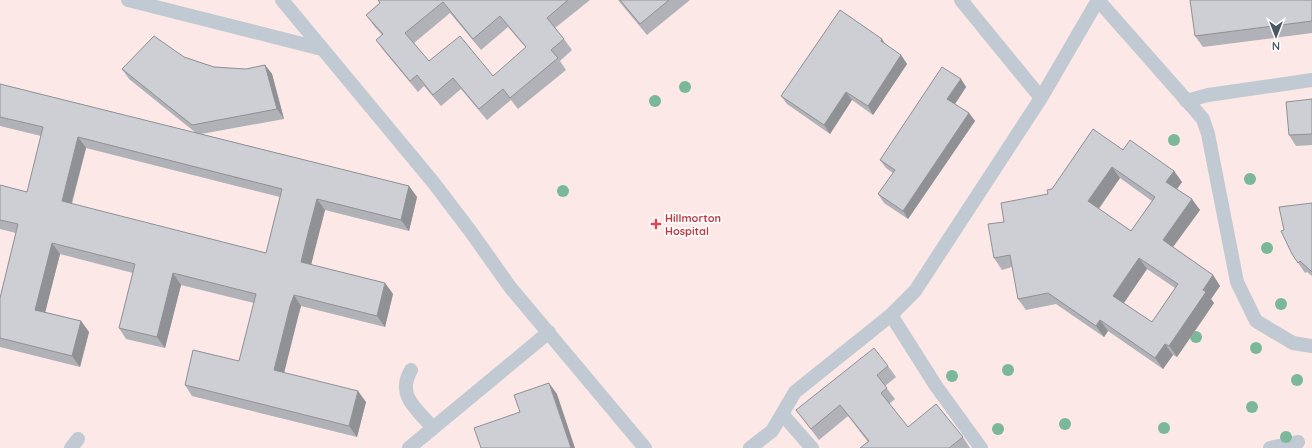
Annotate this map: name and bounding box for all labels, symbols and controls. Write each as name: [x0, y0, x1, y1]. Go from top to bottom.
north arrow: [1256, 16, 1296, 56]
text: N: [1272, 39, 1280, 53]
place label: Hillmorton Hospital: [665, 211, 721, 238]
marker: Hillmorton Hospital: [650, 218, 662, 230]

